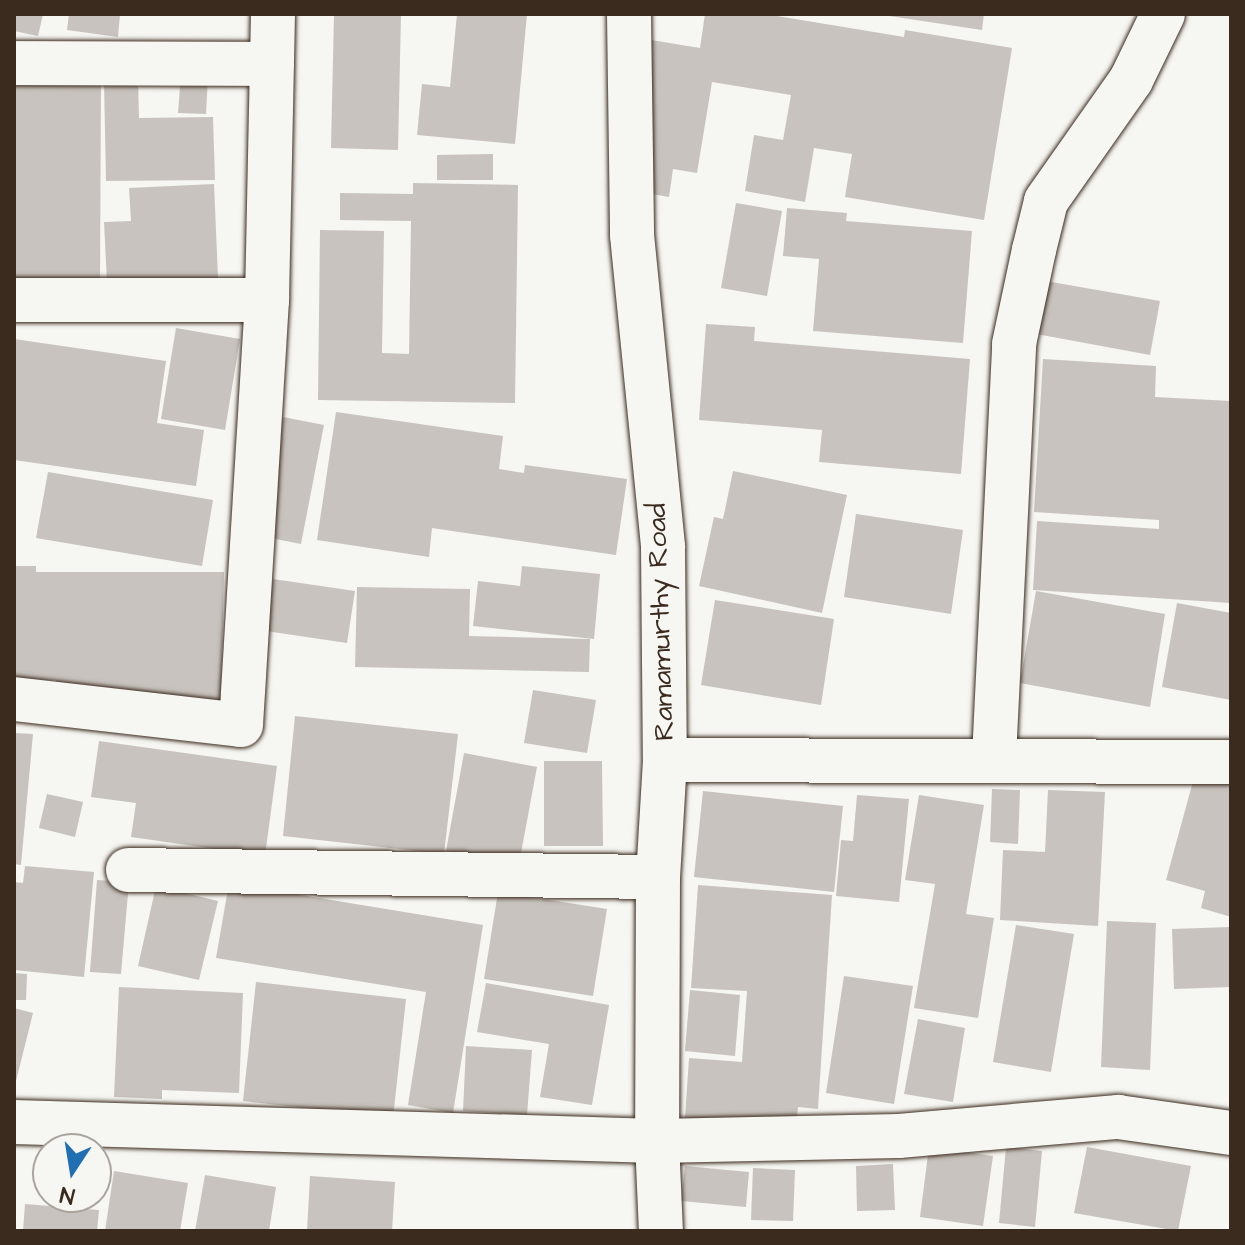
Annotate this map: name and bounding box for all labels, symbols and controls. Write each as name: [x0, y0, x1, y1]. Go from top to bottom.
street label: Ramamurthy Road: [640, 503, 682, 741]
north arrow: [32, 1133, 112, 1213]
text: N: [57, 1178, 77, 1212]

